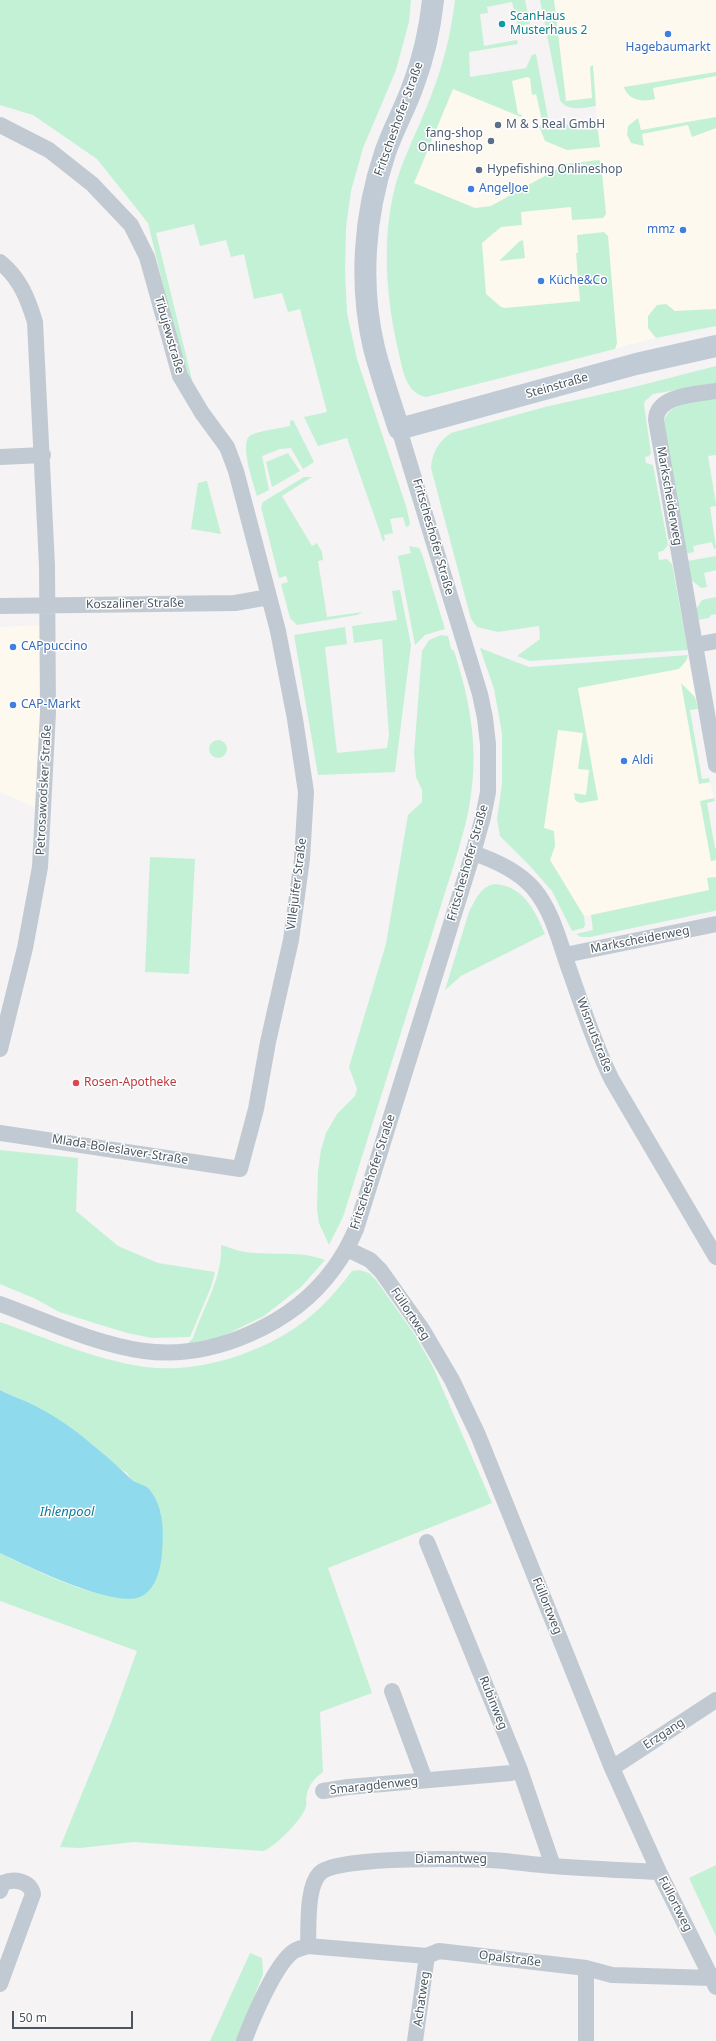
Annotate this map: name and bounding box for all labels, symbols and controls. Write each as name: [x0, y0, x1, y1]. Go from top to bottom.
place label: ScanHaus Musterhaus 2: [510, 10, 587, 38]
marker: ScanHaus Musterhaus 2: [497, 19, 507, 29]
marker: Hagebaumarkt: [663, 29, 673, 39]
place label: Hagebaumarkt: [626, 41, 710, 55]
street label: Fritscheshofer Straße: [372, 60, 426, 178]
place label: M & S Real GmbH: [506, 118, 605, 132]
marker: M & S Real GmbH: [493, 120, 503, 130]
place label: fang-shop Onlineshop: [418, 127, 483, 155]
marker: fang-shop Onlineshop: [486, 136, 496, 146]
place label: Hypefishing Onlineshop: [487, 163, 623, 177]
marker: Hypefishing Onlineshop: [474, 165, 484, 175]
place label: AngelJoe: [479, 182, 529, 196]
marker: AngelJoe: [466, 184, 476, 194]
place label: mmz: [647, 223, 675, 237]
marker: mmz: [678, 225, 688, 235]
place label: Küche&Co: [549, 274, 607, 288]
marker: Küche&Co: [536, 276, 546, 286]
street label: Tibujewstraße: [151, 295, 187, 375]
street label: Steinstraße: [524, 370, 590, 402]
street label: Markscheiderweg: [653, 445, 685, 547]
street label: Fritscheshofer Straße: [409, 477, 457, 597]
street label: Koszaliner Straße: [86, 596, 184, 612]
place label: CAPpuccino: [21, 640, 88, 654]
marker: CAPpuccino: [8, 642, 18, 652]
place label: CAP-Markt: [21, 698, 81, 712]
marker: CAP-Markt: [8, 700, 18, 710]
street label: Petrosawodsker Straße: [33, 724, 55, 856]
place label: Aldi: [632, 754, 653, 768]
marker: Aldi: [619, 756, 629, 766]
street label: Fritscheshofer Straße: [444, 803, 492, 923]
street label: Villejuifer Straße: [284, 837, 310, 931]
street label: Markscheiderweg: [589, 923, 691, 957]
street label: Wismutstraße: [573, 996, 615, 1074]
place label: Rosen-Apotheke: [84, 1076, 177, 1090]
marker: Rosen-Apotheke: [71, 1078, 81, 1088]
street label: Fritscheshofer Straße: [348, 1113, 398, 1231]
street label: Mlada-Boleslaver-Straße: [51, 1132, 189, 1168]
street label: Füllortweg: [387, 1285, 433, 1343]
water label: Ihlenpool: [40, 1504, 94, 1520]
street label: Füllortweg: [529, 1576, 565, 1636]
street label: Rubinweg: [476, 1674, 510, 1732]
street label: Erzgang: [641, 1715, 687, 1753]
street label: Smaragdenweg: [329, 1774, 419, 1798]
street label: Diamantweg: [415, 1853, 487, 1867]
street label: Füllortweg: [655, 1874, 695, 1934]
street label: Opalstraße: [478, 1948, 542, 1970]
street label: Achatweg: [411, 1971, 433, 2027]
scale bar: [14, 2003, 135, 2029]
text: 50 m: [19, 2009, 47, 2026]

